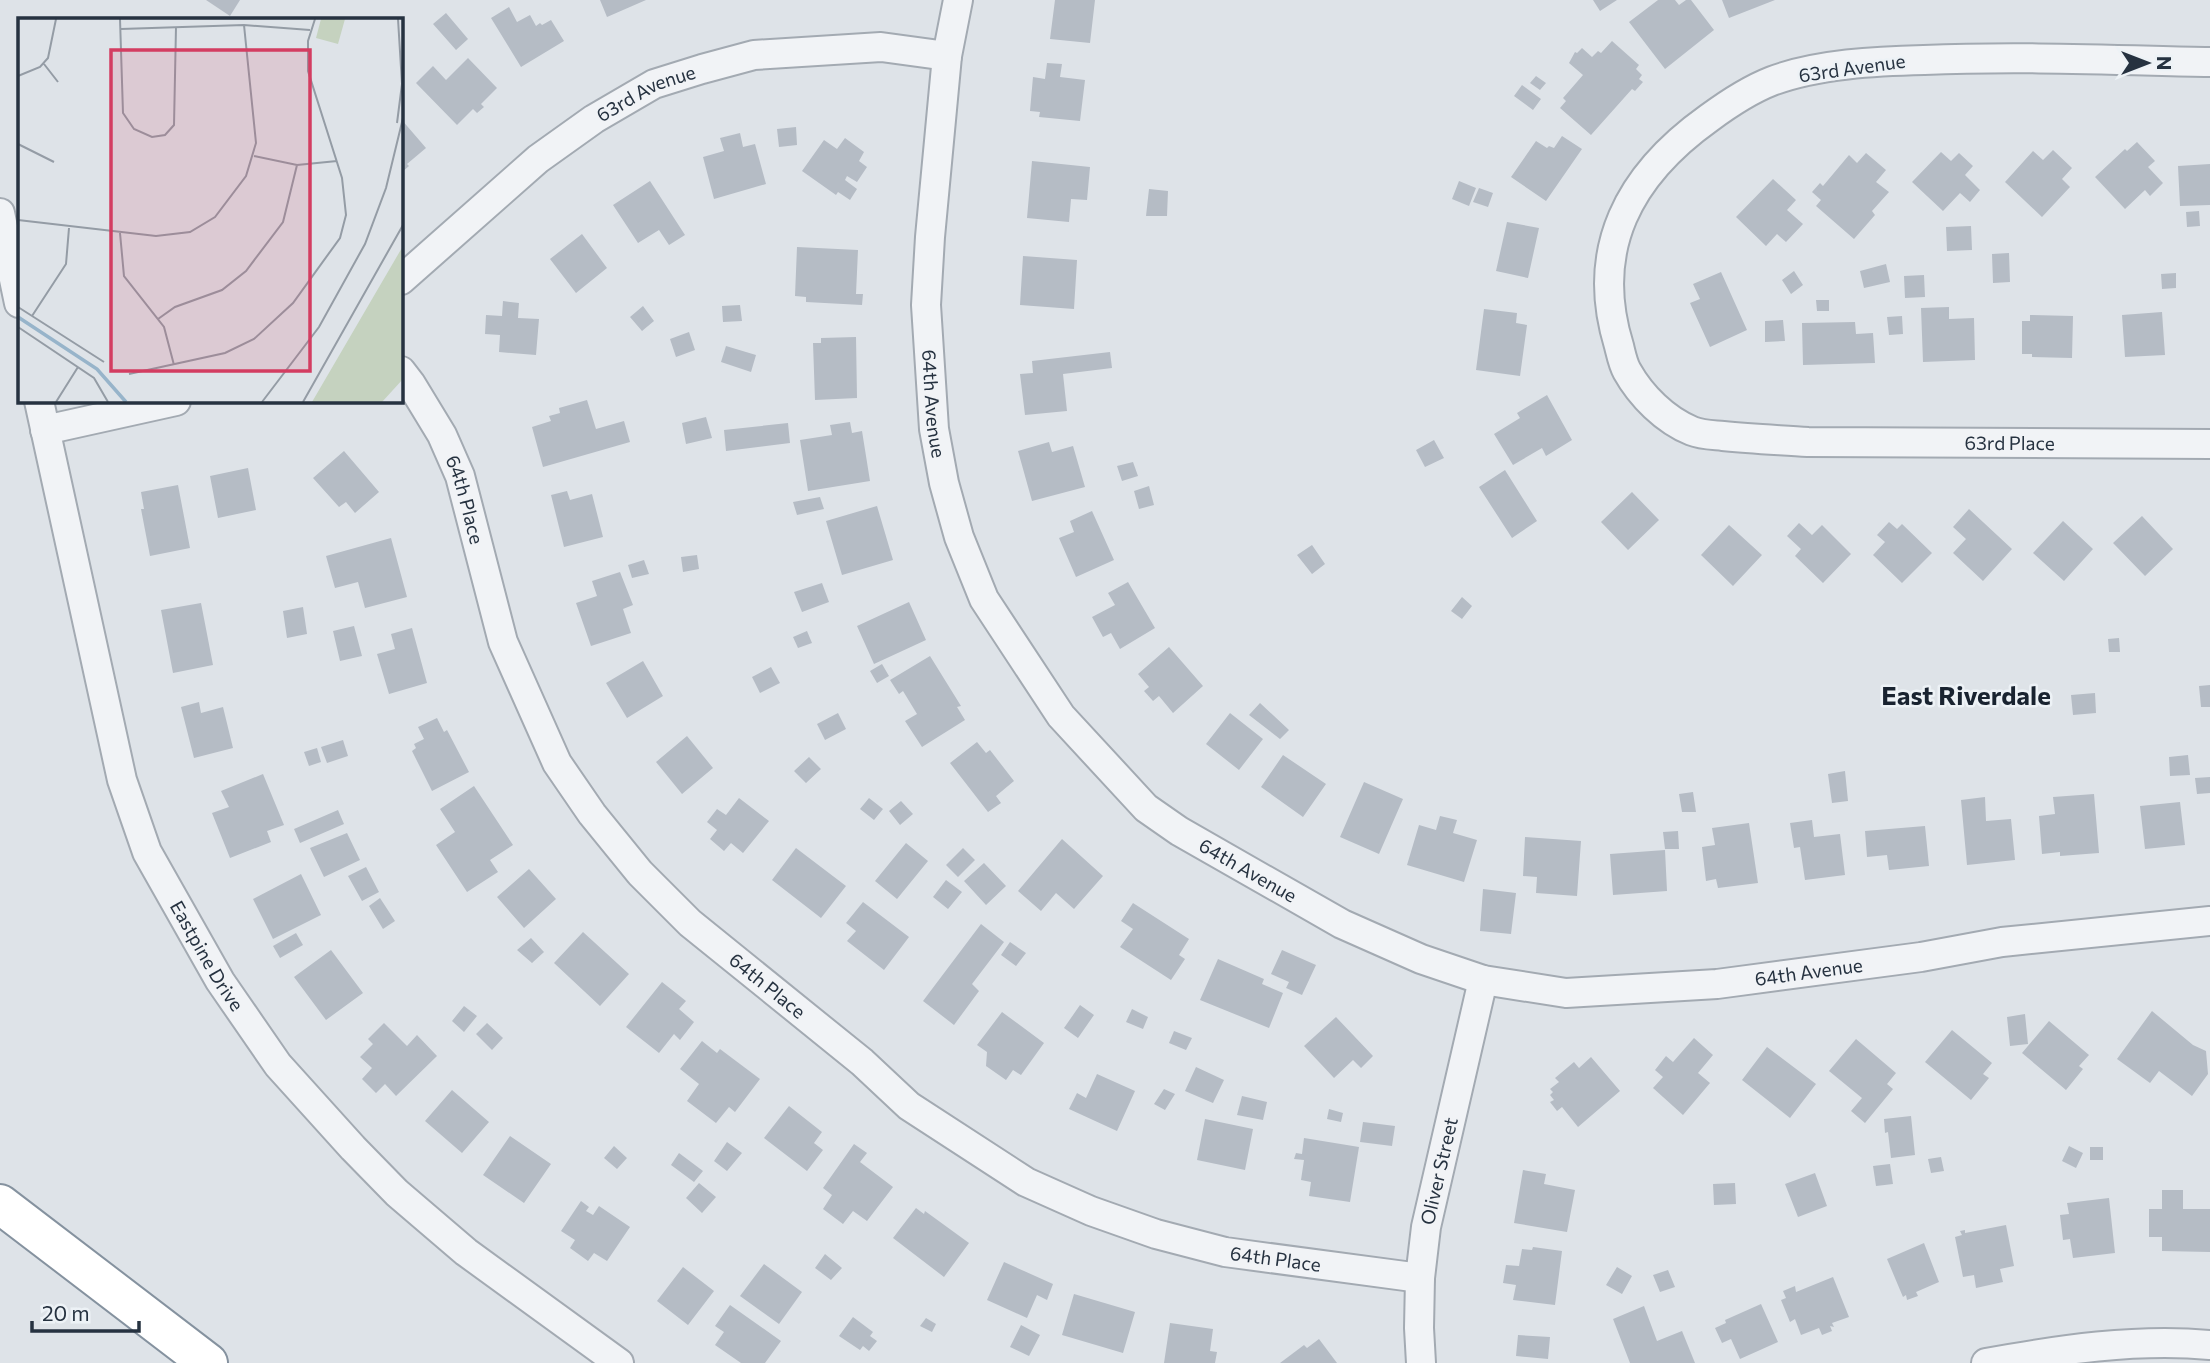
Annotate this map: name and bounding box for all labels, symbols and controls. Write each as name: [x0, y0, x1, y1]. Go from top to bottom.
inset map: [18, 18, 402, 402]
north arrow: [2112, 28, 2182, 98]
street label: 63rd Avenue: [1797, 49, 1907, 86]
text: N: [2153, 56, 2176, 70]
street label: 63rd Avenue: [592, 60, 698, 126]
street label: 64th Avenue: [918, 349, 951, 460]
street label: 63rd Place: [1965, 431, 2055, 454]
street label: 64th Place: [441, 451, 489, 546]
district label: East Riverdale: [1881, 679, 2051, 710]
street label: 64th Avenue: [1195, 833, 1301, 907]
street label: Eastpine Drive: [166, 896, 249, 1015]
street label: 64th Place: [725, 947, 811, 1023]
street label: 64th Avenue: [1753, 953, 1864, 990]
street label: Oliver Street: [1415, 1115, 1462, 1227]
street label: 64th Place: [1229, 1241, 1323, 1276]
scale bar: [32, 1290, 138, 1334]
text: 20 m: [42, 1300, 90, 1325]

